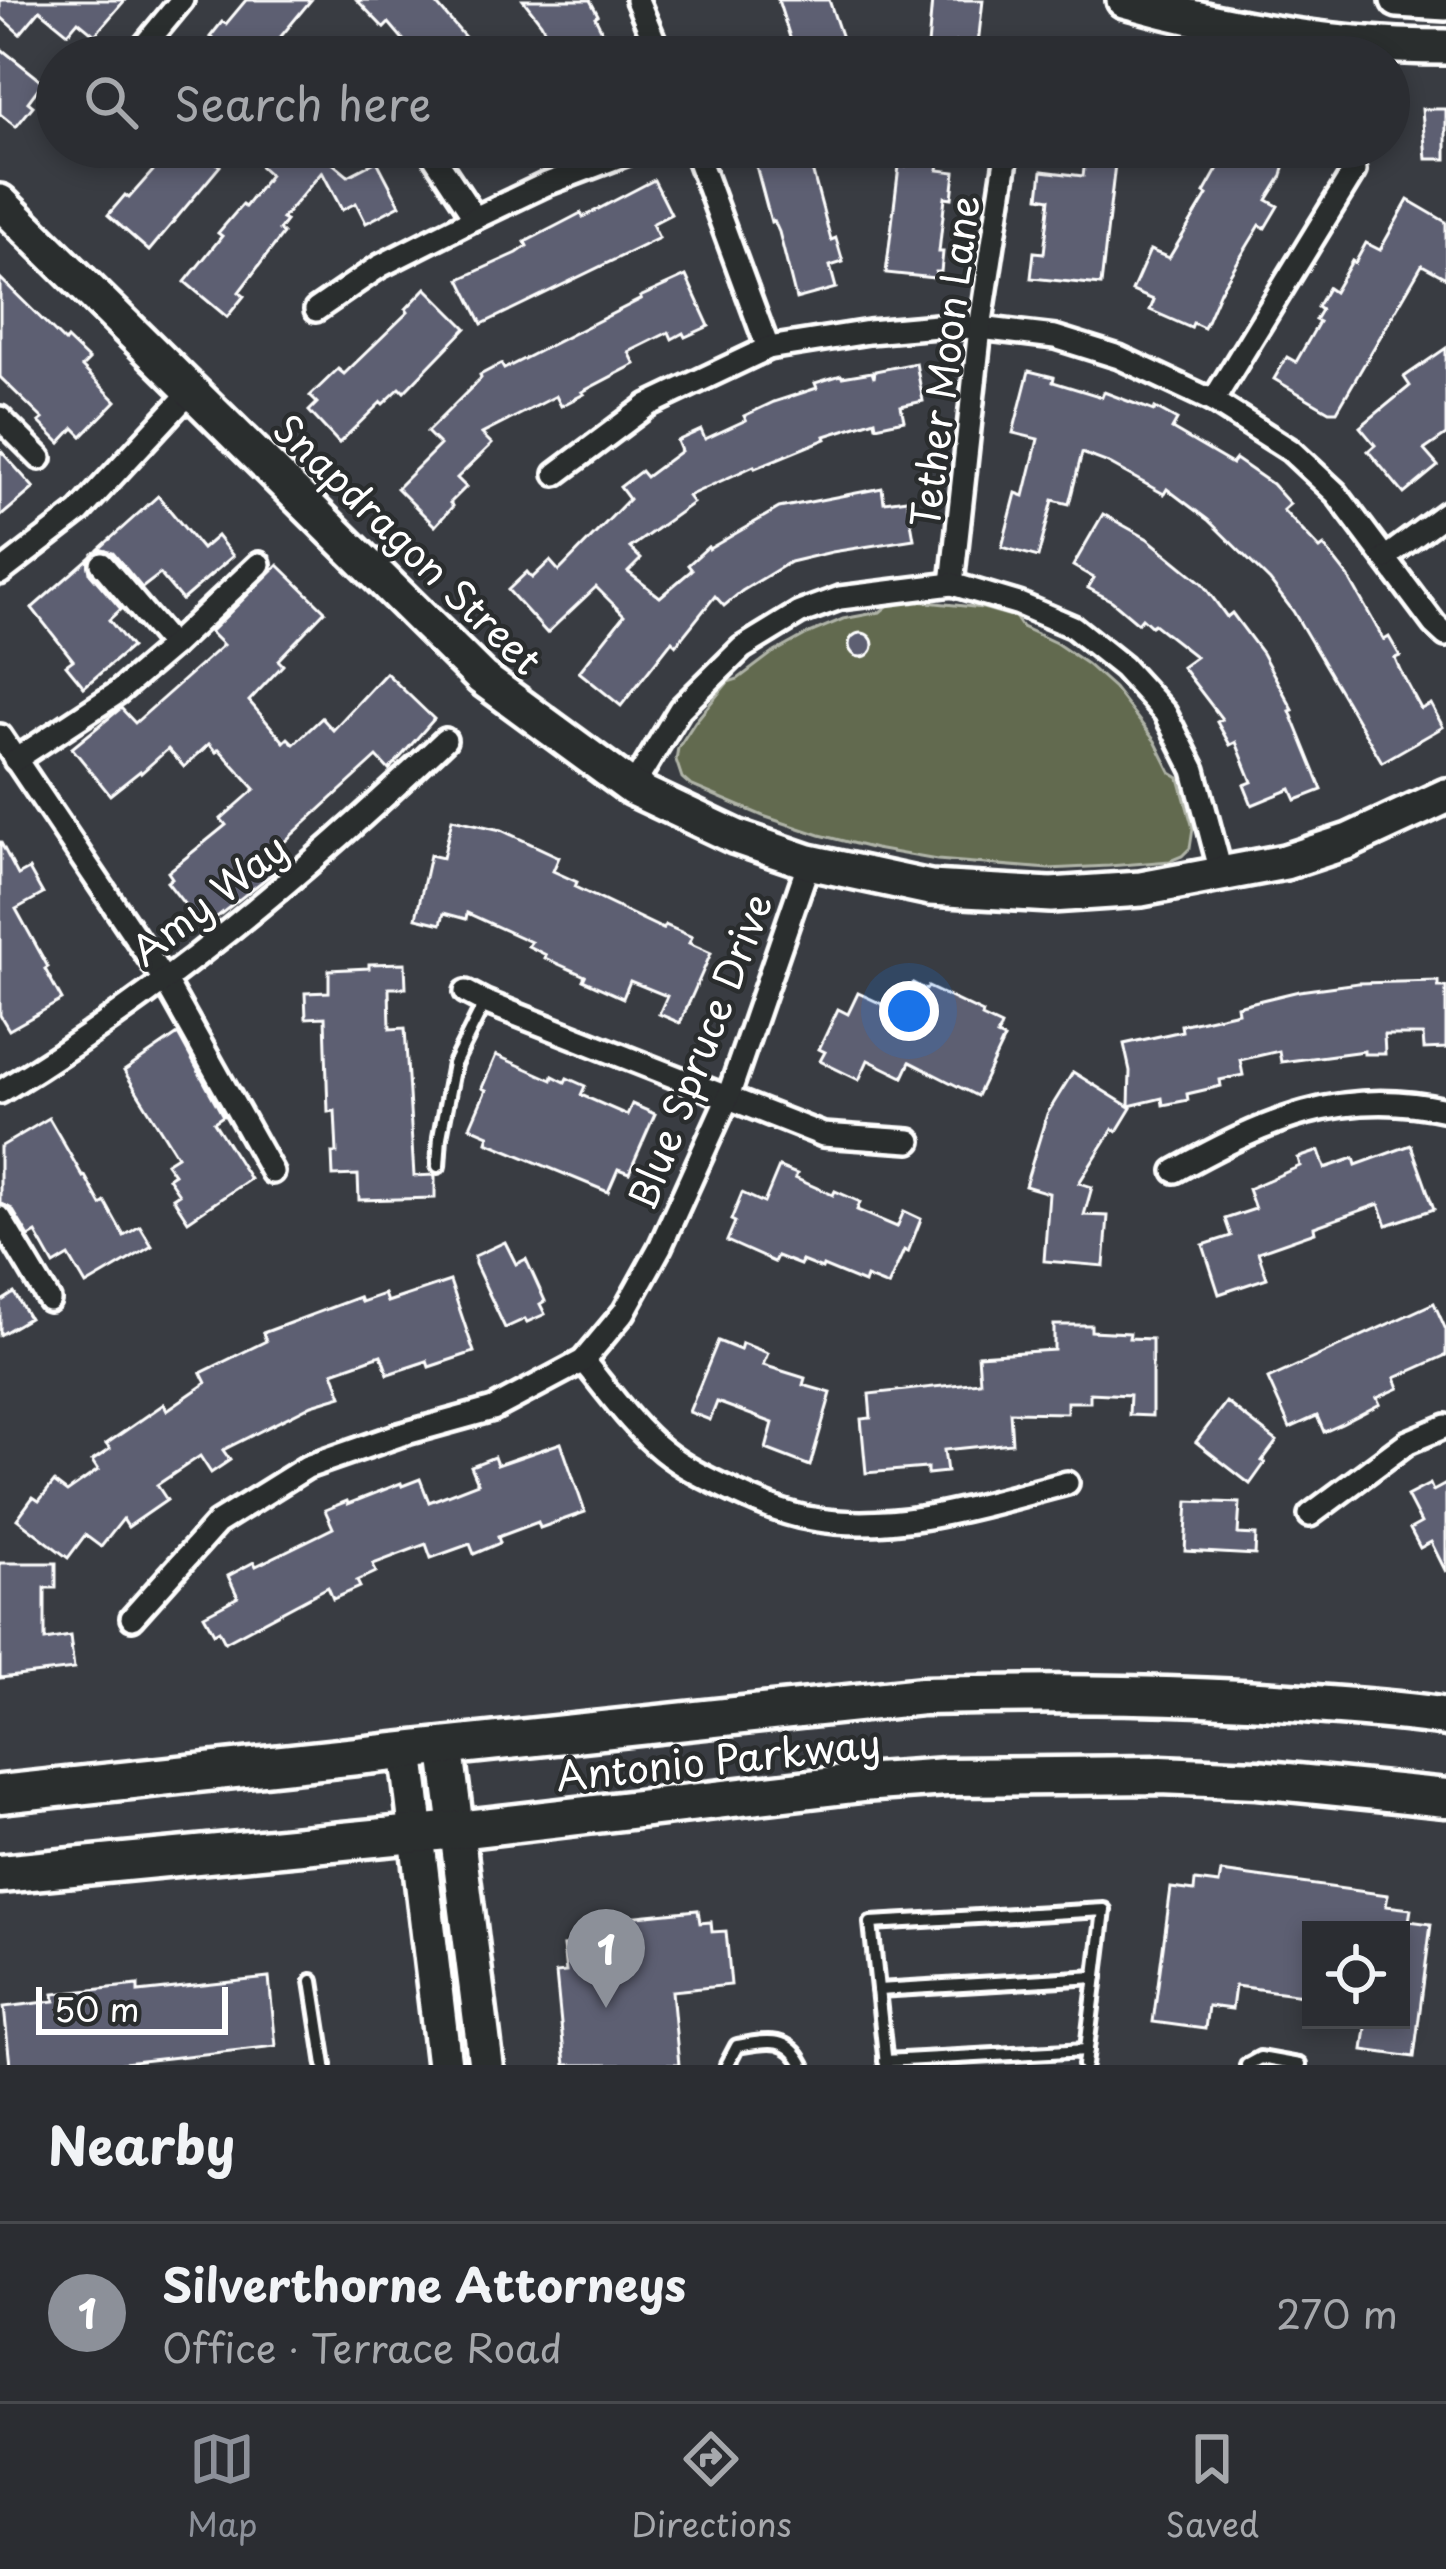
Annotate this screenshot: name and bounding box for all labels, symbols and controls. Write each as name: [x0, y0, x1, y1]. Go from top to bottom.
search box: [36, 36, 1410, 168]
text: Search here: [174, 68, 431, 136]
icon: search: [78, 69, 144, 135]
street label: Tether Moon Lane: [893, 191, 993, 531]
street label: Snapdragon Street: [261, 399, 557, 687]
street label: Amy Way: [117, 818, 299, 978]
street label: Blue Spruce Drive: [610, 884, 786, 1218]
your location: [879, 981, 939, 1041]
street label: Antonio Parkway: [553, 1712, 883, 1804]
pin: 1: [567, 1909, 645, 2008]
map controls: [1302, 1921, 1410, 2029]
button: locate: [1302, 1921, 1410, 2029]
scale bar: [36, 1981, 228, 2034]
text: 50 m: [54, 1983, 140, 2033]
text: Nearby: [48, 2105, 235, 2182]
text: Silverthorne Attorneys: [162, 2249, 686, 2317]
text: 1: [78, 2283, 96, 2342]
text: 270 m: [1276, 2283, 1398, 2342]
text: Office · Terrace Road: [162, 2317, 562, 2376]
tab: Map: [187, 2426, 257, 2548]
tab: Directions: [631, 2426, 792, 2548]
tab: Saved: [1165, 2426, 1259, 2548]

